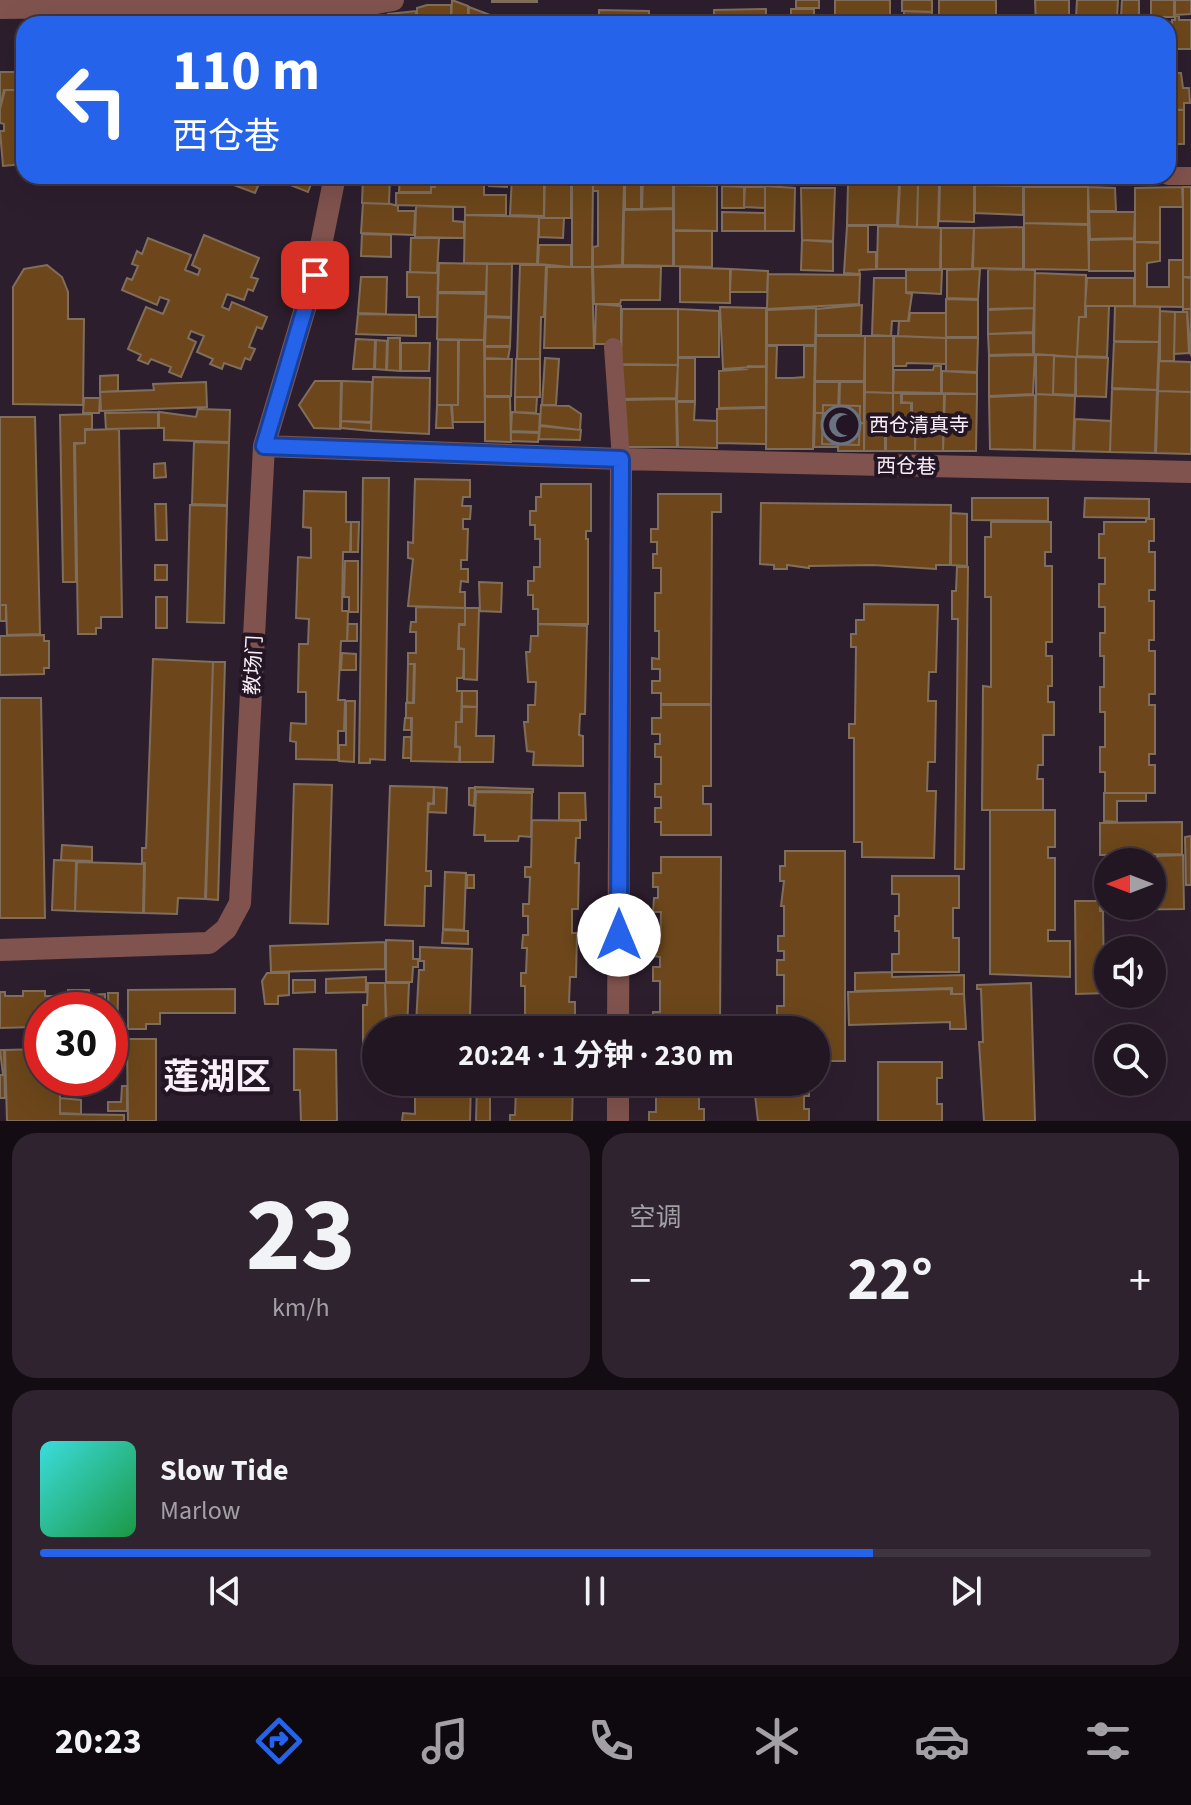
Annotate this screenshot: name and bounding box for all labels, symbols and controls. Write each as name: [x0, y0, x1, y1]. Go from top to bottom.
text: 110 m: [172, 32, 320, 111]
icon: left: [40, 48, 144, 152]
text: 西仓巷: [172, 111, 280, 162]
pin: [281, 241, 349, 309]
icon: arrive: [293, 253, 337, 297]
mosque icon: 西仓清真寺: [820, 404, 862, 446]
place label: 西仓清真寺: [869, 412, 969, 440]
street label: 西仓巷: [876, 452, 936, 482]
street label: 教场门: [238, 634, 270, 696]
north arrow: [1094, 848, 1166, 920]
map controls: [1094, 848, 1166, 1096]
position arrow: [577, 893, 661, 977]
button: sound: [1094, 936, 1166, 1008]
speed limit sign: 30: [24, 992, 128, 1096]
button: search: [1094, 1024, 1166, 1096]
text: 20:24 · 1 分钟 · 230 m: [458, 1034, 734, 1077]
district label: 莲湖区: [163, 1052, 271, 1103]
text: 23: [246, 1163, 356, 1311]
text: 空调: [630, 1199, 682, 1236]
text: 22°: [848, 1238, 933, 1323]
text: −: [630, 1250, 651, 1313]
text: +: [1129, 1250, 1151, 1313]
text: km/h: [272, 1289, 330, 1326]
text: Slow Tide: [160, 1449, 289, 1492]
text: Marlow: [160, 1492, 240, 1529]
icon: previous: [203, 1569, 247, 1613]
icon: pause: [573, 1569, 617, 1613]
icon: next: [944, 1569, 988, 1613]
icon: directions: [251, 1713, 307, 1769]
icon: music: [417, 1713, 473, 1769]
icon: phone: [583, 1713, 639, 1769]
icon: climate: [749, 1713, 805, 1769]
icon: car: [914, 1713, 970, 1769]
icon: filters: [1080, 1713, 1136, 1769]
text: 20:23: [55, 1716, 142, 1767]

